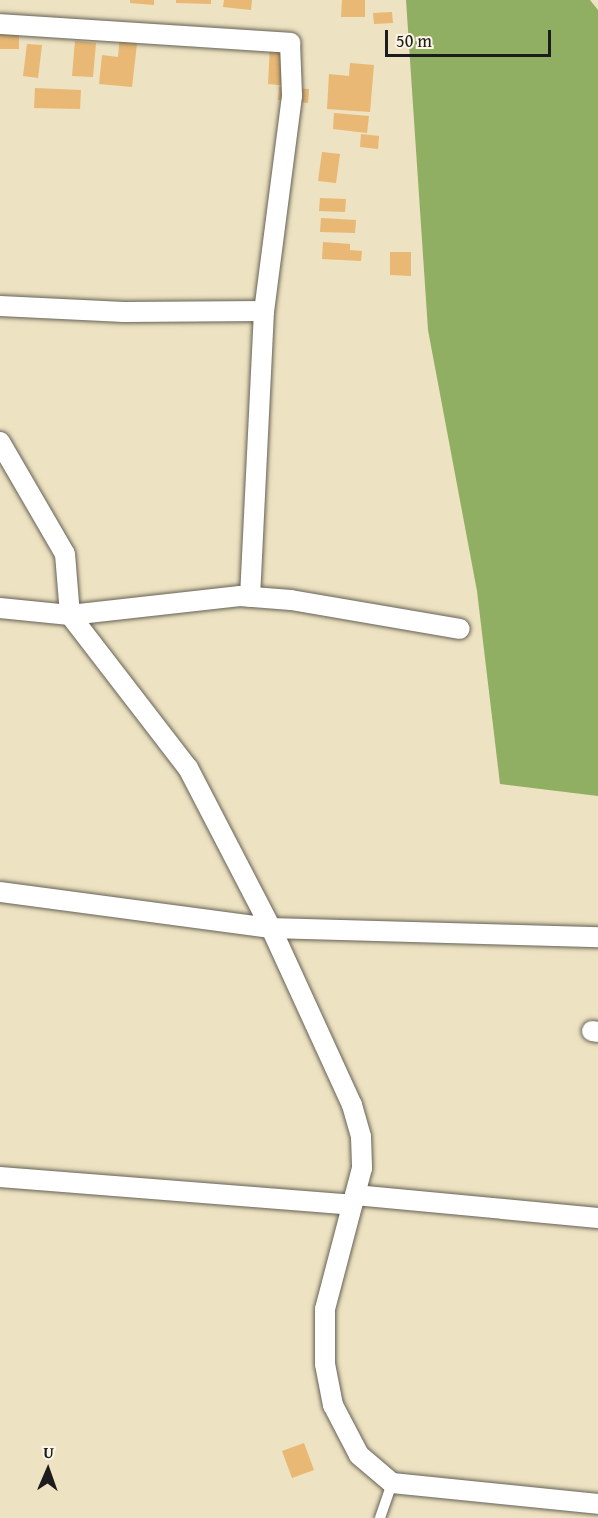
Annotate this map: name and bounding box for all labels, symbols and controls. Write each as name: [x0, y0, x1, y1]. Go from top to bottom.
scale bar: [388, 18, 554, 56]
text: 50 m: [396, 27, 432, 54]
north arrow: [18, 1440, 78, 1500]
text: U: [43, 1440, 54, 1464]

